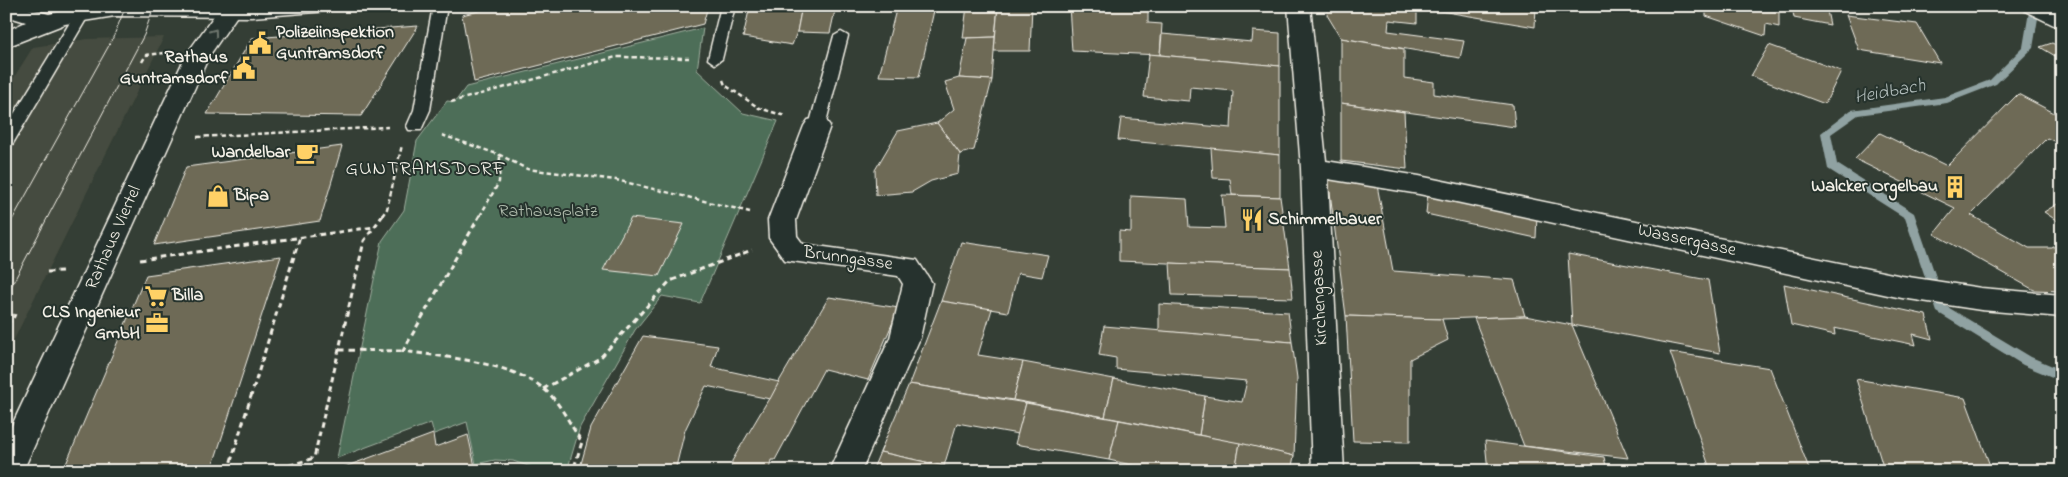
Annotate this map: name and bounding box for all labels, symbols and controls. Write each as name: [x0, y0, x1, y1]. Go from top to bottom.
place label: Polizeiinspektion Guntramsdorf: [276, 20, 394, 67]
one-way arrow: [208, 29, 217, 38]
public building icon: Polizeiinspektion Guntramsdorf: [247, 30, 273, 56]
place label: Rathaus Guntramsdorf: [120, 45, 229, 92]
public building icon: Rathaus Guntramsdorf: [231, 55, 257, 81]
water label: Heidbach: [1852, 72, 1928, 111]
place label: Wandelbar: [211, 140, 290, 166]
cafe icon: Wandelbar: [294, 140, 320, 166]
district label: GUNTRAMSDORF: [345, 155, 507, 184]
place label: Walcker Orgelbau: [1811, 174, 1938, 201]
building icon: Walcker Orgelbau: [1942, 174, 1968, 200]
street label: Rathaus Viertel: [79, 182, 149, 294]
shop icon: Bipa: [205, 183, 231, 209]
place label: Bipa: [233, 183, 269, 209]
park label: Rathausplatz: [499, 199, 598, 225]
restaurant icon: Schimmelbauer: [1239, 207, 1265, 233]
place label: Schimmelbauer: [1268, 207, 1382, 233]
street label: Wassergasse: [1635, 218, 1739, 265]
street label: Brunngasse: [801, 240, 895, 279]
street label: Kirchengasse: [1304, 249, 1336, 346]
supermarket icon: Billa: [143, 283, 169, 309]
place label: Billa: [171, 283, 203, 309]
place label: CLS Ingenieur GmbH: [42, 300, 140, 347]
office icon: CLS Ingenieur GmbH: [144, 310, 170, 336]

